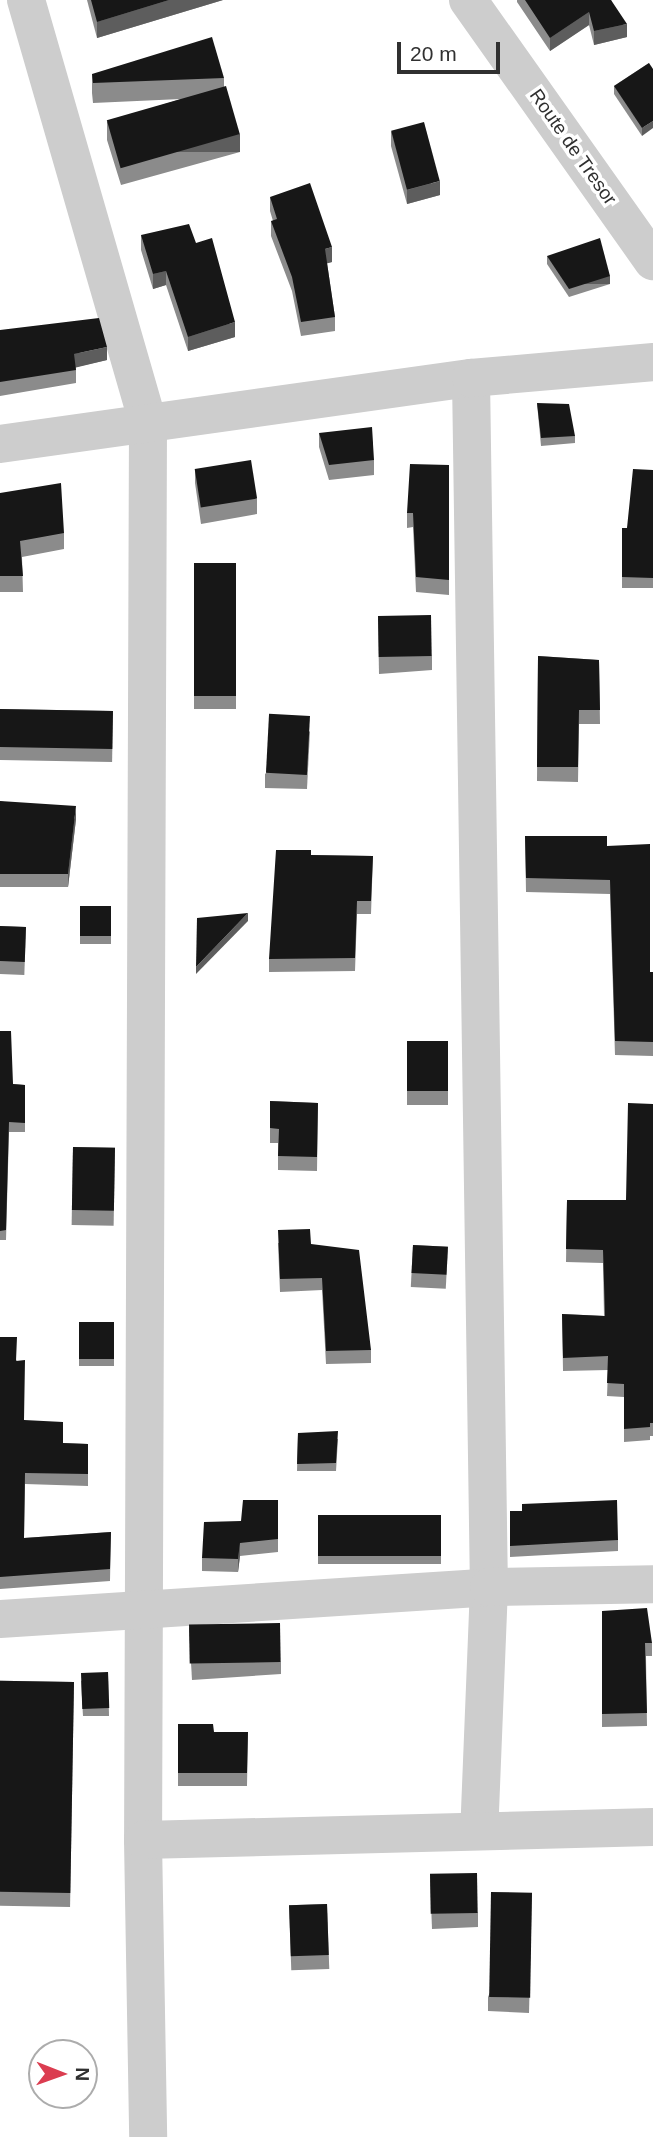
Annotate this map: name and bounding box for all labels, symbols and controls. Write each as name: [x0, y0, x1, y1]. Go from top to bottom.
scale bar: [401, 28, 504, 72]
text: 20 m: [410, 42, 457, 65]
street label: Route de Tresor: [524, 85, 622, 209]
north arrow: [28, 2039, 98, 2109]
text: N: [72, 2067, 93, 2081]

